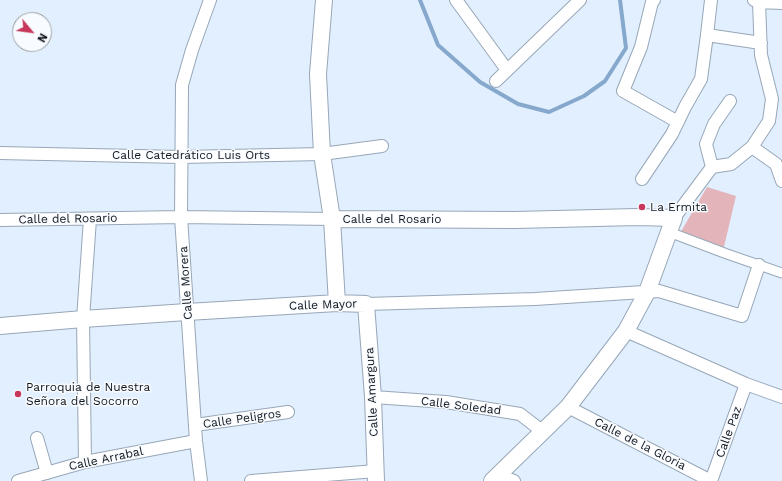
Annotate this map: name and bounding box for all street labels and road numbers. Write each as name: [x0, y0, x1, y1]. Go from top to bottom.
street label: Calle Catedrático Luis Orts: [112, 148, 270, 162]
street label: Calle del Rosario: [18, 211, 118, 227]
street label: Calle del Rosario: [343, 212, 441, 226]
street label: Calle Morera: [176, 246, 196, 320]
street label: Calle Mayor: [289, 297, 357, 313]
street label: Calle Amargura: [362, 347, 382, 437]
street label: Calle Soledad: [420, 394, 502, 418]
street label: Calle Paz: [713, 404, 745, 460]
street label: Calle Peligros: [202, 406, 282, 432]
street label: Calle de la Gloria: [592, 415, 688, 473]
street label: Calle Arrabal: [67, 444, 145, 474]

